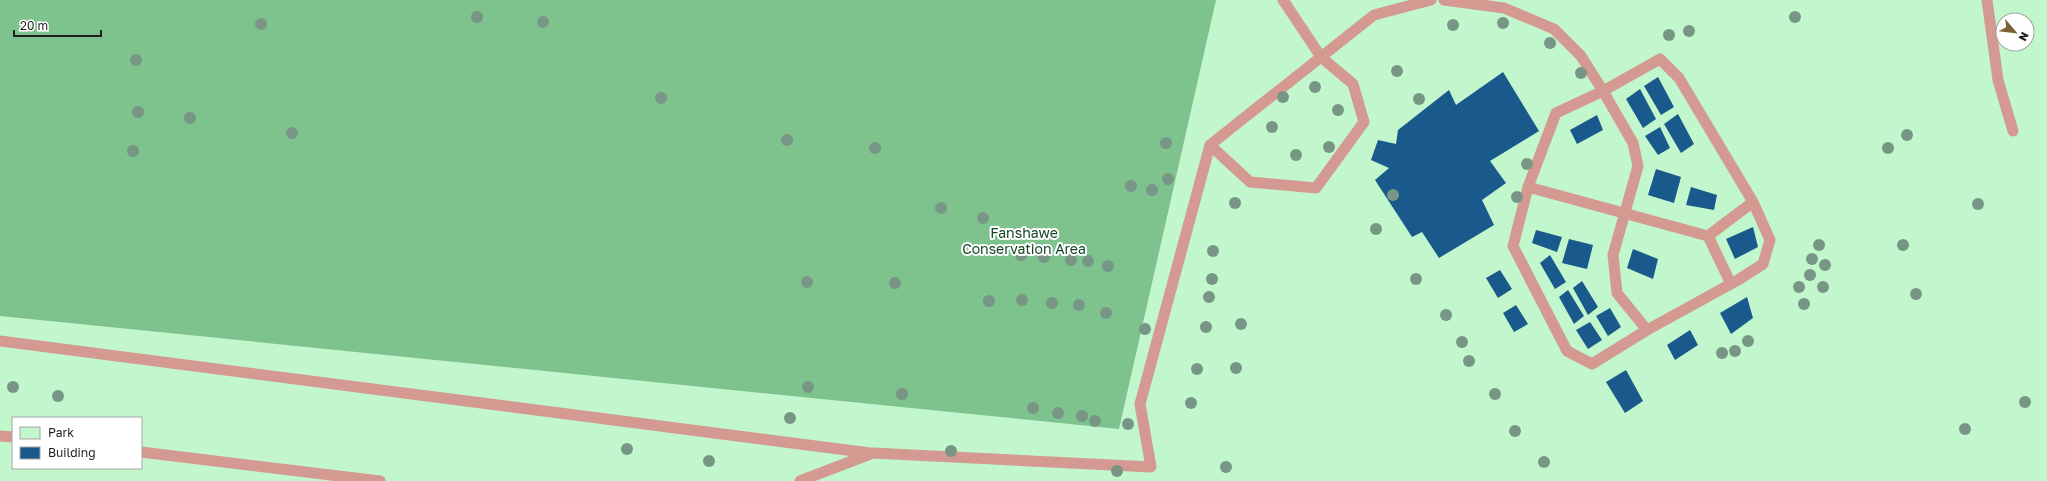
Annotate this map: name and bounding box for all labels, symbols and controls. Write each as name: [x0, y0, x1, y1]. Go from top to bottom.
scale bar: [14, 12, 101, 38]
north arrow: [1995, 12, 2035, 52]
text: 20 m: [20, 18, 48, 33]
text: N: [2017, 30, 2032, 44]
park label: Fanshawe Conservation Area: [962, 224, 1086, 257]
legend: [12, 417, 142, 469]
text: Park: [48, 425, 74, 440]
text: Building: [48, 445, 96, 460]

